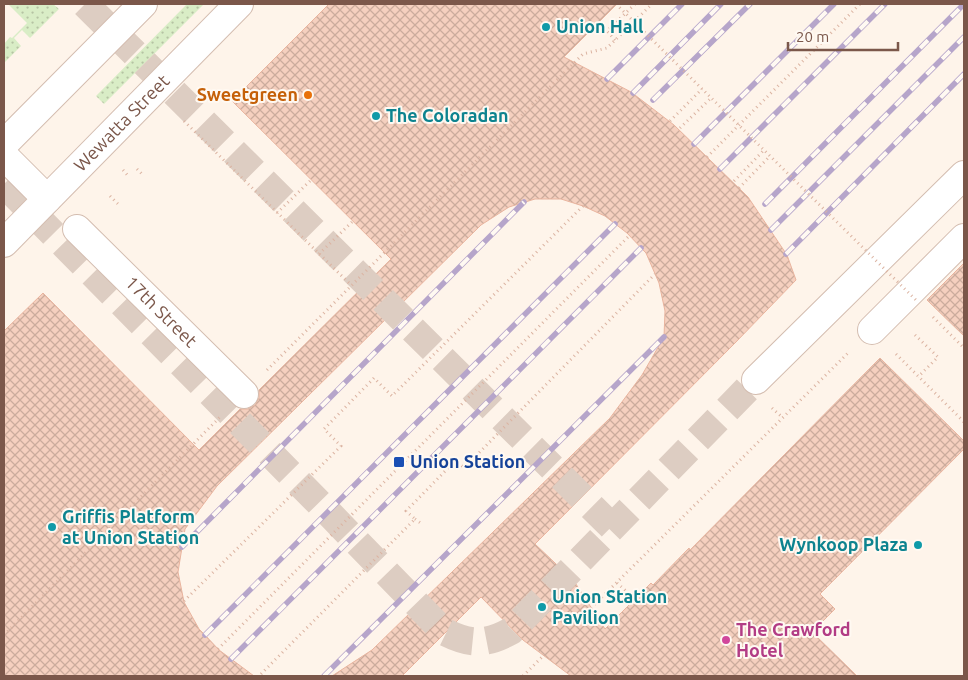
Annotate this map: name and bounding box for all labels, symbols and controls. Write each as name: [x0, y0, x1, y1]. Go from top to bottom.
place label: Union Hall: [556, 16, 644, 36]
scale bar: [788, 20, 898, 52]
marker: Union Hall: [540, 21, 552, 33]
text: 20 m: [796, 28, 829, 45]
street label: Wewatta Street: [69, 70, 173, 175]
place label: Sweetgreen: [197, 84, 298, 104]
marker: Sweetgreen: [302, 89, 314, 101]
place label: The Coloradan: [386, 105, 509, 125]
marker: The Coloradan: [370, 110, 382, 122]
street label: 17th Street: [122, 272, 201, 351]
place label: Union Station: [410, 451, 525, 471]
marker: Union Station: [392, 455, 406, 469]
place label: Griffis Platform at Union Station: [62, 506, 199, 547]
marker: Griffis Platform at Union Station: [46, 521, 58, 533]
place label: Wynkoop Plaza: [779, 534, 908, 554]
marker: Wynkoop Plaza: [912, 539, 924, 551]
place label: Union Station Pavilion: [552, 586, 667, 627]
marker: Union Station Pavilion: [536, 601, 548, 613]
place label: The Crawford Hotel: [736, 619, 851, 660]
marker: The Crawford Hotel: [720, 634, 732, 646]

